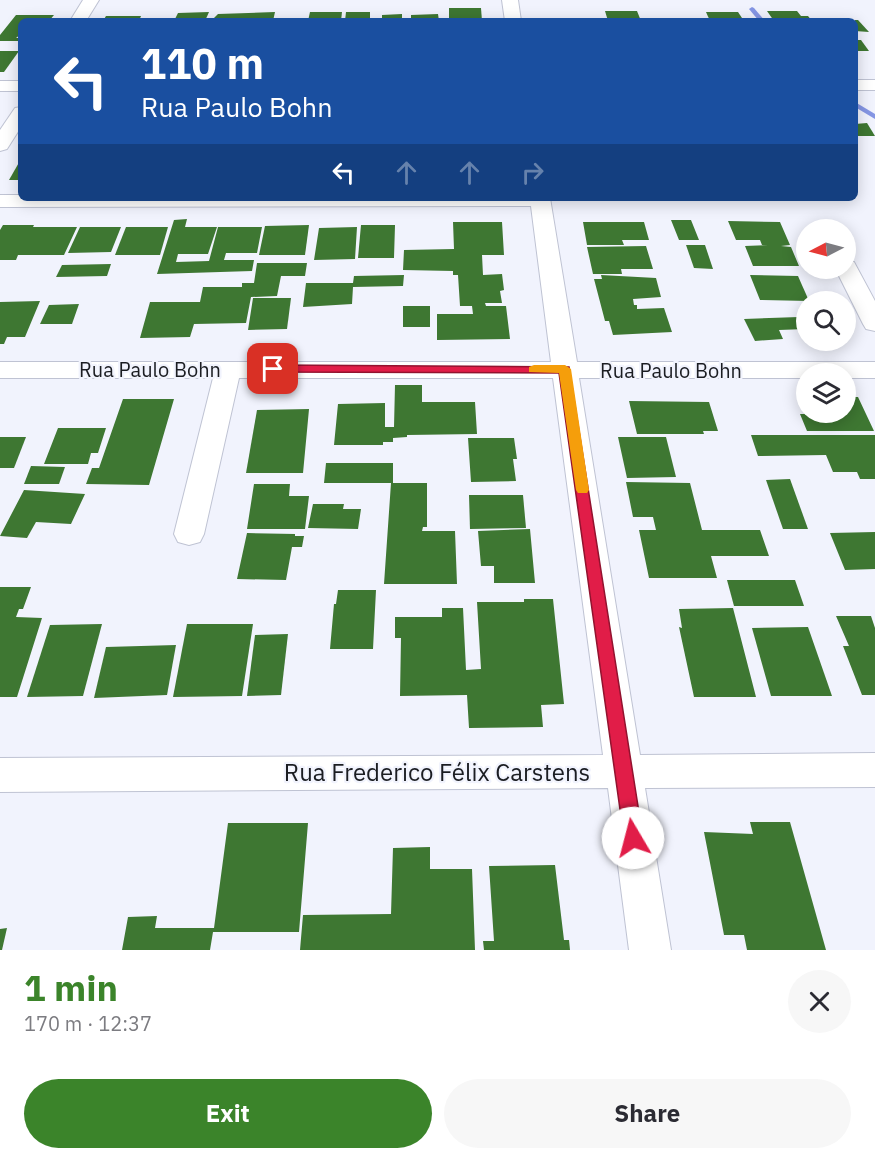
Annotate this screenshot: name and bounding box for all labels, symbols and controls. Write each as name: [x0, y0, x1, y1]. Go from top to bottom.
text: 110 m: [141, 36, 264, 91]
icon: left: [42, 42, 120, 120]
text: Rua Paulo Bohn: [141, 89, 333, 124]
icon: left: [327, 156, 360, 189]
icon: ahead: [390, 156, 423, 189]
icon: ahead: [453, 156, 486, 189]
icon: right: [516, 156, 549, 189]
north arrow: [796, 219, 856, 279]
map controls: [796, 219, 856, 423]
button: search: [796, 291, 856, 351]
pin: [247, 343, 298, 394]
icon: arrive: [256, 352, 289, 385]
street label: Rua Paulo Bohn: [79, 356, 221, 383]
street label: Rua Paulo Bohn: [600, 357, 742, 384]
button: layers: [796, 363, 856, 423]
street label: Rua Frederico Félix Carstens: [284, 756, 590, 788]
position arrow: [601, 806, 665, 870]
text: 1 min: [24, 964, 118, 1011]
button: close: [788, 970, 851, 1033]
text: 170 m · 12:37: [24, 1010, 152, 1037]
button: Exit: [24, 1079, 432, 1148]
button: Share: [444, 1079, 851, 1148]

